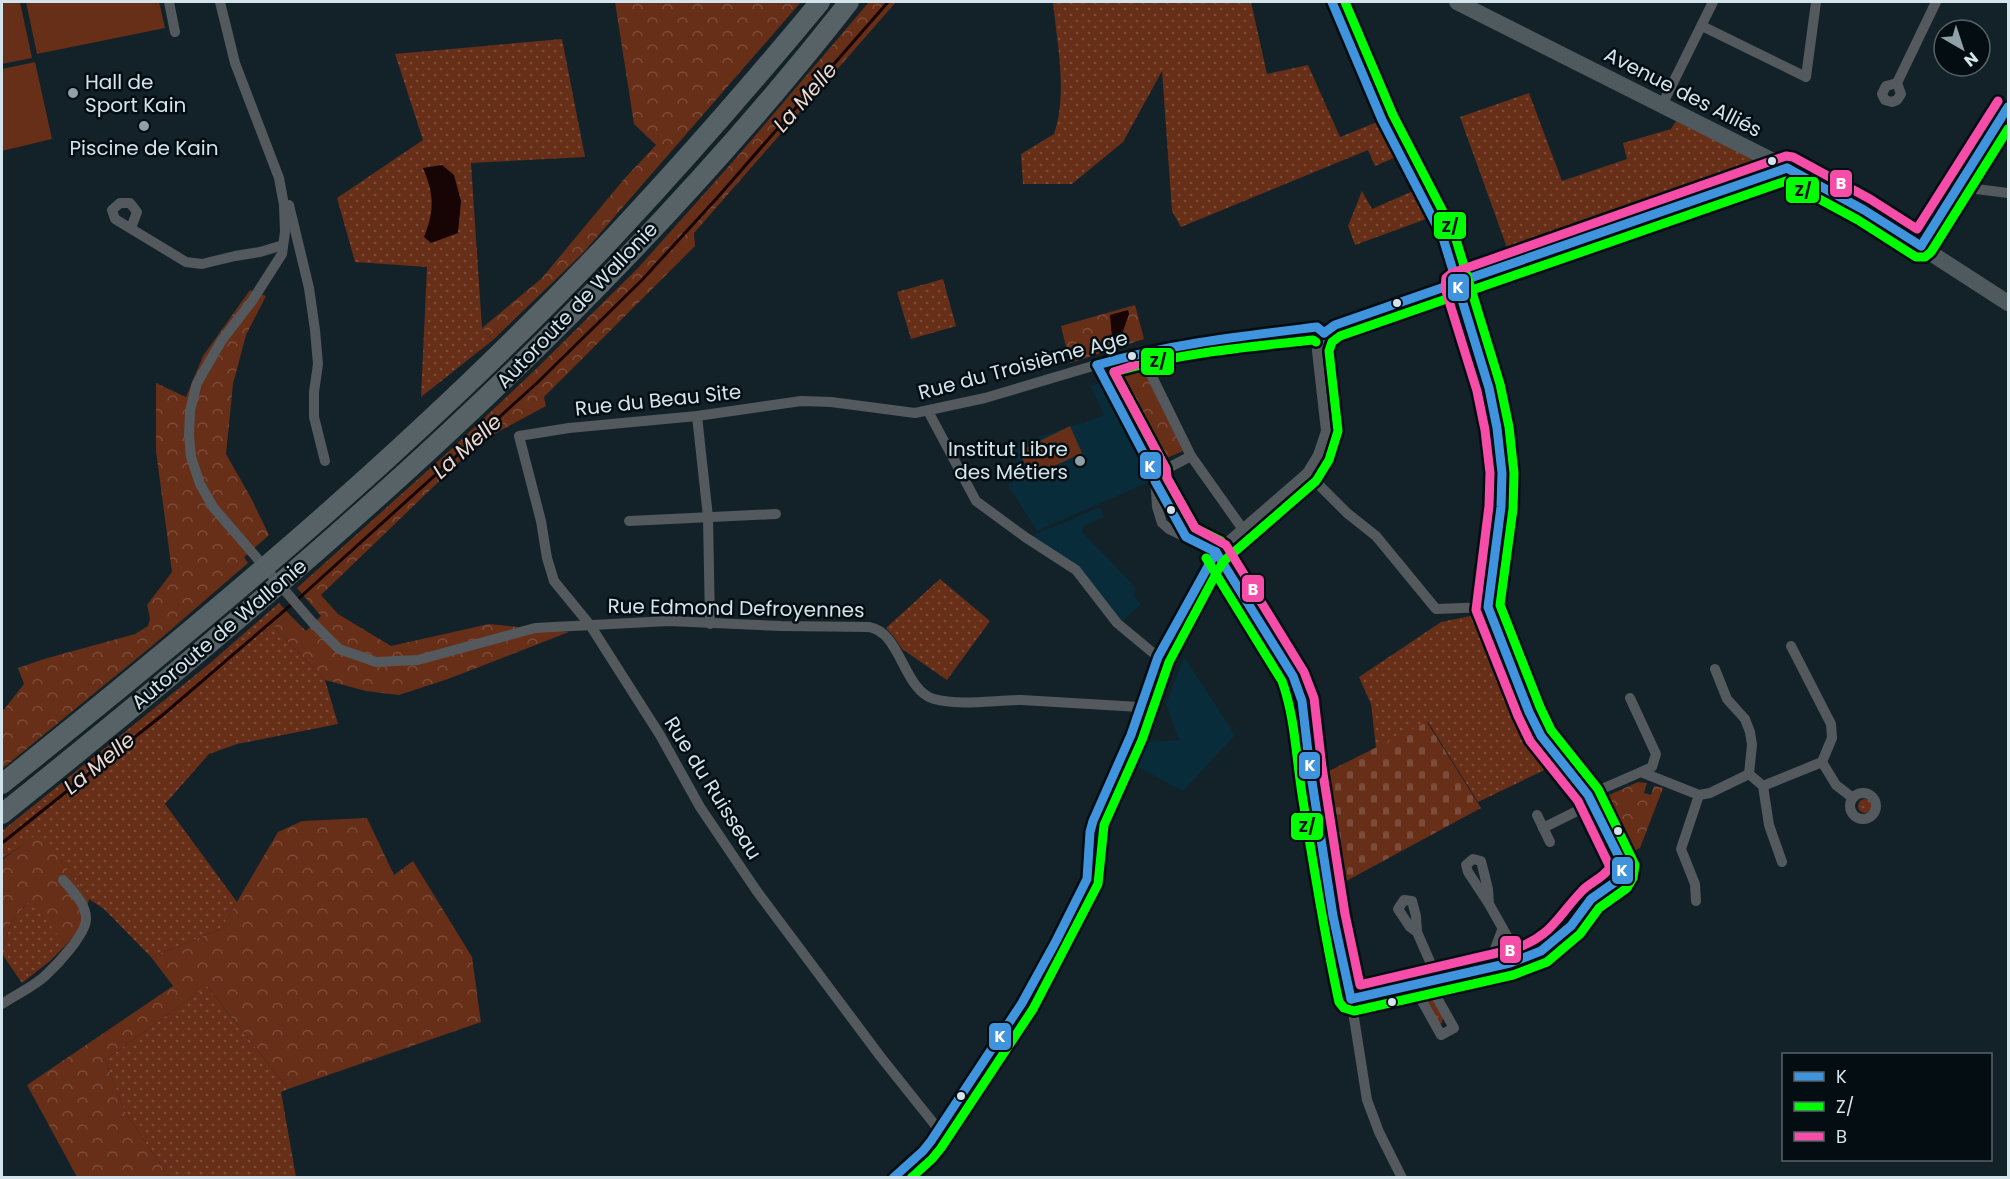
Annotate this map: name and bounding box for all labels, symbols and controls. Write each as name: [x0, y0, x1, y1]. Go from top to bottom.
north arrow: [1932, 18, 1992, 78]
street label: Avenue des Alliés: [1599, 40, 1767, 144]
text: N: [1959, 47, 1983, 72]
water label: La Melle: [767, 56, 843, 138]
place label: Hall de Sport Kain: [85, 68, 186, 119]
marker: Hall de Sport Kain: [66, 86, 80, 100]
marker: Piscine de Kain: [137, 119, 151, 133]
place label: Piscine de Kain: [69, 134, 219, 162]
unlabelled marker: [1766, 155, 1778, 167]
line badge: B: [1829, 169, 1853, 198]
text: B: [1836, 172, 1846, 195]
line badge: Z/: [1785, 176, 1820, 204]
text: Z/: [1795, 179, 1812, 202]
line badge: Z/: [1433, 211, 1467, 240]
text: Z/: [1442, 215, 1459, 238]
street label: Autoroute de Wallonie: [490, 216, 664, 394]
line badge: K: [1447, 273, 1470, 302]
text: K: [1452, 276, 1464, 299]
unlabelled marker: [1391, 297, 1403, 309]
street label: Rue du Troisième Age: [915, 324, 1131, 406]
line badge: Z/: [1140, 347, 1175, 376]
unlabelled marker: [1126, 350, 1138, 362]
text: Z/: [1150, 350, 1167, 373]
street label: Rue du Beau Site: [573, 377, 743, 423]
water label: La Melle: [426, 407, 508, 485]
place label: Institut Libre des Métiers: [948, 435, 1068, 486]
line badge: K: [1139, 451, 1162, 480]
marker: Institut Libre des Métiers: [1073, 454, 1087, 468]
text: K: [1144, 455, 1156, 478]
unlabelled marker: [1165, 504, 1177, 516]
street label: Autoroute de Wallonie: [125, 552, 313, 716]
line badge: B: [1241, 574, 1265, 603]
text: B: [1248, 578, 1258, 601]
street label: Rue Edmond Defroyennes: [607, 592, 865, 624]
street label: Rue du Ruisseau: [658, 711, 768, 865]
water label: La Melle: [57, 725, 141, 801]
line badge: K: [1298, 751, 1321, 780]
text: K: [1304, 754, 1316, 777]
line badge: Z/: [1290, 812, 1324, 841]
text: Z/: [1299, 815, 1316, 838]
unlabelled marker: [1612, 825, 1624, 837]
line badge: K: [1611, 856, 1634, 885]
text: K: [1616, 859, 1628, 882]
line badge: B: [1499, 935, 1522, 964]
text: B: [1505, 939, 1515, 962]
unlabelled marker: [1386, 996, 1398, 1008]
line badge: K: [988, 1022, 1012, 1051]
text: K: [994, 1025, 1006, 1048]
legend: [1782, 1053, 1992, 1161]
text: K: [1836, 1064, 1847, 1089]
unlabelled marker: [955, 1090, 967, 1102]
text: Z/: [1836, 1094, 1854, 1119]
text: B: [1836, 1124, 1847, 1149]

